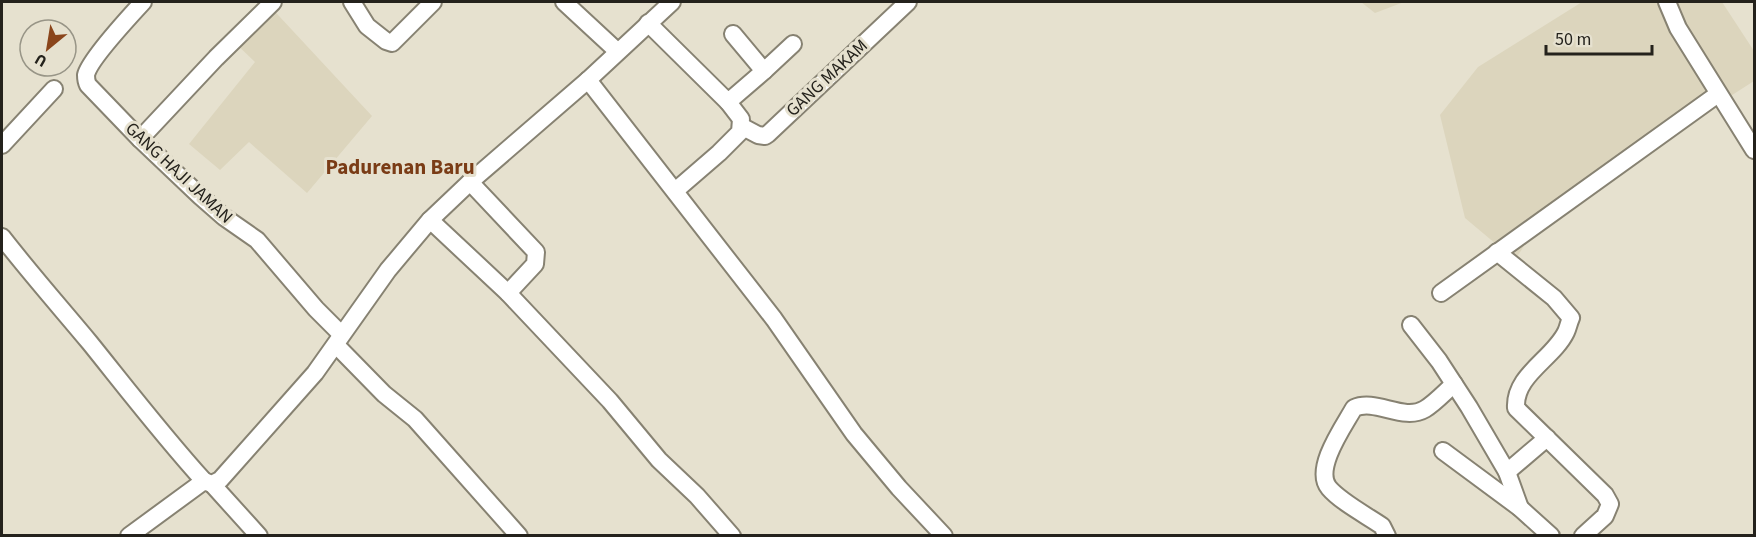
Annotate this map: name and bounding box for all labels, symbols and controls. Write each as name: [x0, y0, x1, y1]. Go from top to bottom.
north arrow: [18, 18, 78, 78]
scale bar: [1546, 18, 1652, 56]
text: 50 m: [1555, 27, 1591, 52]
street label: GANG MAKAM: [781, 34, 873, 122]
text: U: [31, 48, 51, 72]
street label: GANG HAJI JAMAN: [120, 117, 238, 229]
district label: Padurenan Baru: [325, 152, 475, 182]

